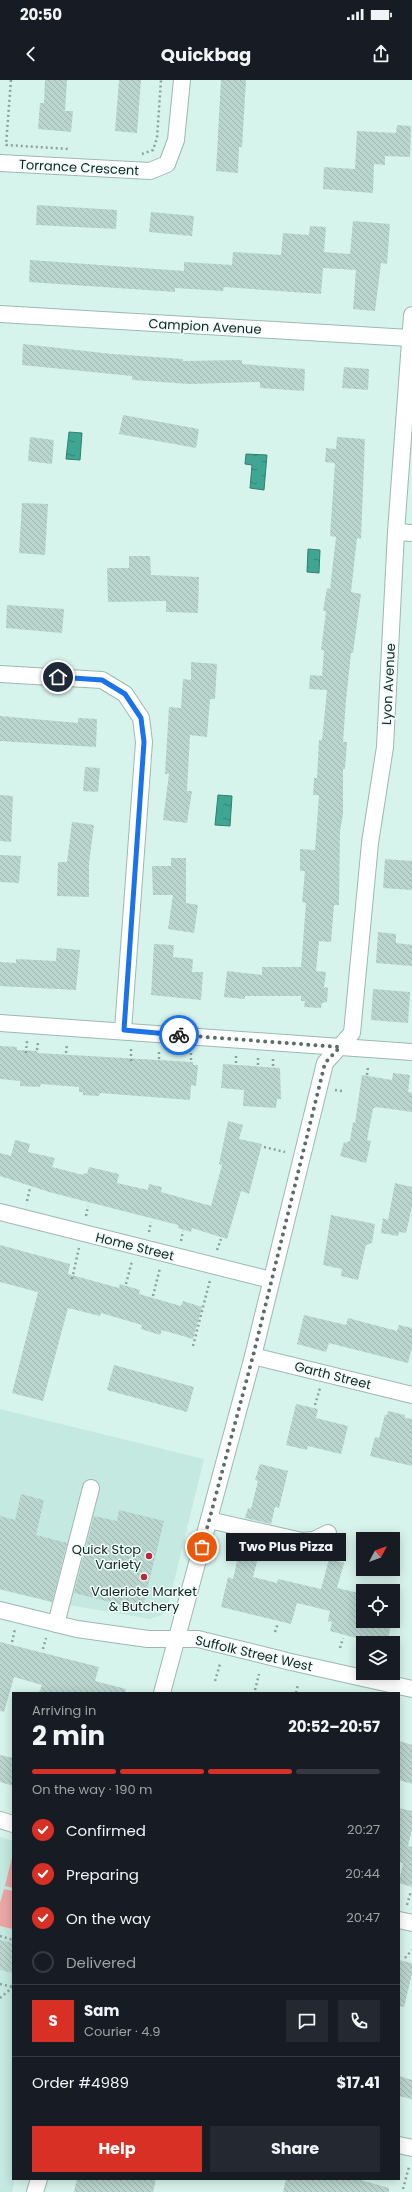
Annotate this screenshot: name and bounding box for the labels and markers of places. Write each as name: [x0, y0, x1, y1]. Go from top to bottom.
pin: [41, 660, 75, 694]
pin: [185, 1530, 219, 1564]
callout: Two Plus Pizza: [226, 1533, 346, 1561]
place label: Quick Stop Variety: [72, 1540, 142, 1574]
marker: Quick Stop Variety: [144, 1551, 154, 1561]
marker: Valeriote Market & Butchery: [139, 1572, 149, 1582]
place label: Valeriote Market & Butchery: [91, 1582, 197, 1616]

